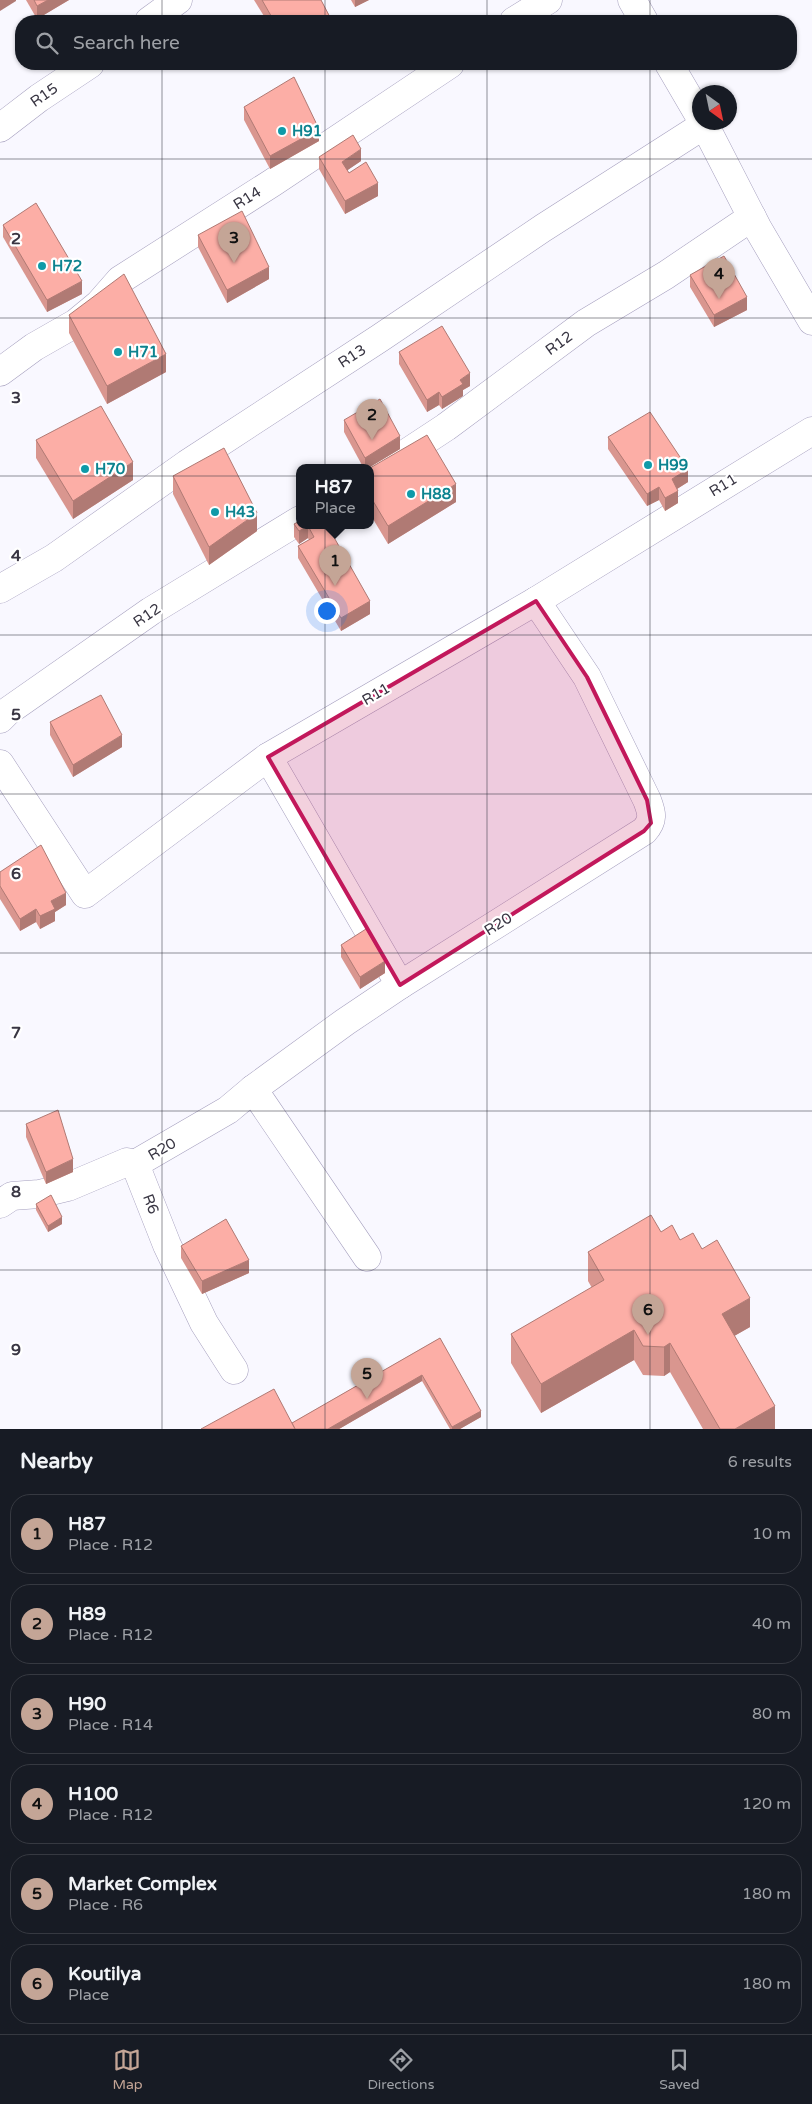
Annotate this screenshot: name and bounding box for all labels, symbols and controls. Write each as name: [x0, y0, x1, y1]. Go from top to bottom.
search box: [15, 15, 797, 70]
icon: search: [33, 29, 61, 57]
text: Search here: [73, 32, 180, 54]
street label: R15: [27, 79, 61, 111]
north arrow: [692, 85, 737, 130]
place label: H91: [292, 122, 322, 140]
marker: H91: [276, 125, 288, 137]
street label: R14: [230, 183, 264, 213]
pin: 3: [218, 222, 250, 263]
text: 2: [11, 229, 21, 249]
place label: H72: [52, 257, 82, 275]
pin: 4: [703, 258, 735, 299]
marker: H72: [36, 260, 48, 272]
street label: R12: [542, 327, 576, 359]
street label: R13: [335, 340, 369, 372]
place label: H71: [128, 343, 158, 361]
marker: H71: [112, 346, 124, 358]
text: 3: [11, 388, 21, 408]
pin: 2: [356, 399, 388, 440]
place label: H99: [658, 456, 688, 474]
marker: H99: [642, 459, 654, 471]
place label: H70: [95, 460, 126, 478]
marker: H70: [79, 463, 91, 475]
popup: [296, 464, 374, 529]
street label: R11: [706, 470, 740, 500]
text: H87: [314, 476, 353, 498]
place label: H88: [421, 485, 452, 503]
marker: H88: [405, 488, 417, 500]
text: Place: [314, 498, 356, 518]
place label: H43: [225, 503, 255, 521]
marker: H43: [209, 506, 221, 518]
pin: 1: [319, 545, 351, 586]
text: 4: [11, 546, 21, 566]
your location: [314, 598, 340, 624]
street label: R12: [130, 599, 164, 631]
street label: R11: [359, 679, 393, 709]
text: 5: [11, 705, 21, 725]
text: 6: [11, 864, 21, 884]
street label: R20: [481, 909, 515, 939]
text: 7: [11, 1023, 21, 1043]
street label: R20: [145, 1134, 179, 1164]
text: 8: [11, 1182, 21, 1202]
street label: R6: [139, 1191, 163, 1217]
pin: 6: [632, 1294, 664, 1335]
text: 9: [11, 1340, 21, 1360]
pin: 5: [351, 1358, 383, 1399]
text: Nearby: [20, 1449, 93, 1474]
text: 6 results: [728, 1452, 792, 1472]
text: H87: [68, 1513, 106, 1535]
text: 1: [32, 1524, 42, 1544]
text: 10 m: [752, 1524, 791, 1544]
text: Place · R12: [68, 1535, 153, 1555]
text: H89: [68, 1603, 106, 1625]
text: 2: [32, 1614, 42, 1634]
text: 40 m: [752, 1614, 791, 1634]
text: Place · R12: [68, 1625, 153, 1645]
text: H90: [68, 1693, 106, 1715]
text: 3: [32, 1704, 42, 1724]
text: 80 m: [752, 1704, 791, 1724]
text: Place · R14: [68, 1715, 153, 1735]
text: H100: [68, 1783, 118, 1805]
text: 4: [32, 1794, 42, 1814]
text: 120 m: [742, 1794, 791, 1814]
text: Place · R12: [68, 1805, 153, 1825]
text: Market Complex: [68, 1873, 217, 1895]
text: 5: [32, 1884, 42, 1904]
text: 180 m: [742, 1884, 791, 1904]
text: Place · R6: [68, 1895, 143, 1915]
text: Koutilya: [68, 1963, 141, 1985]
text: 6: [32, 1974, 42, 1994]
text: 180 m: [742, 1974, 791, 1994]
text: Place: [68, 1985, 109, 2005]
tab: Map: [112, 2046, 143, 2093]
tab: Directions: [367, 2046, 434, 2093]
tab: Saved: [659, 2046, 700, 2093]

